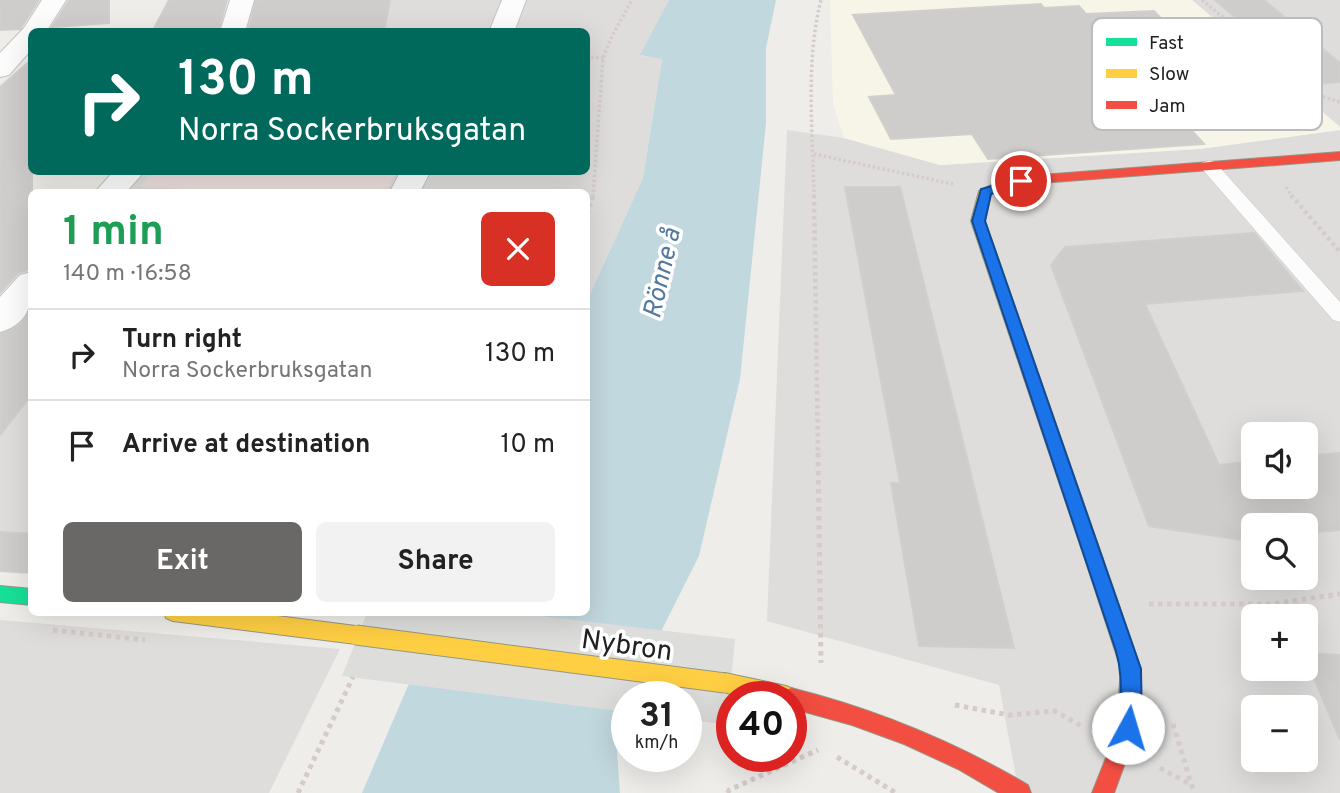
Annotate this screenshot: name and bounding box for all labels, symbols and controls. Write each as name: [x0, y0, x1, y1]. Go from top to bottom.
legend: [1092, 18, 1322, 130]
text: Fast: [1149, 32, 1184, 56]
text: 130 m: [178, 51, 314, 113]
icon: right: [63, 56, 154, 147]
text: Slow: [1149, 63, 1189, 87]
text: Jam: [1149, 95, 1186, 119]
text: Norra Sockerbruksgatan: [178, 112, 526, 152]
pin: [991, 151, 1051, 211]
icon: arrive: [1002, 162, 1040, 200]
text: 1 min: [63, 207, 164, 260]
button: close: [481, 212, 555, 286]
water label: Rönne å: [637, 225, 690, 322]
text: 140 m · 16:58: [63, 260, 192, 289]
text: Turn right: [122, 324, 242, 357]
icon: right: [63, 336, 101, 374]
text: 130 m: [485, 338, 555, 371]
text: Norra Sockerbruksgatan: [122, 357, 372, 386]
map controls: [1241, 422, 1318, 772]
button: sound: [1241, 422, 1318, 499]
icon: arrive: [63, 427, 101, 465]
text: Arrive at destination: [122, 429, 370, 462]
text: 10 m: [500, 429, 555, 462]
button: search: [1241, 513, 1318, 590]
button: Exit: [63, 522, 302, 602]
button: Share: [316, 522, 555, 602]
button: +: [1241, 604, 1318, 681]
street label: Nybron: [579, 623, 674, 671]
speed limit sign: 40: [716, 681, 807, 772]
position arrow: [1091, 691, 1165, 765]
text: 31: [639, 695, 674, 739]
button: −: [1241, 695, 1318, 772]
text: km/h: [635, 732, 678, 755]

